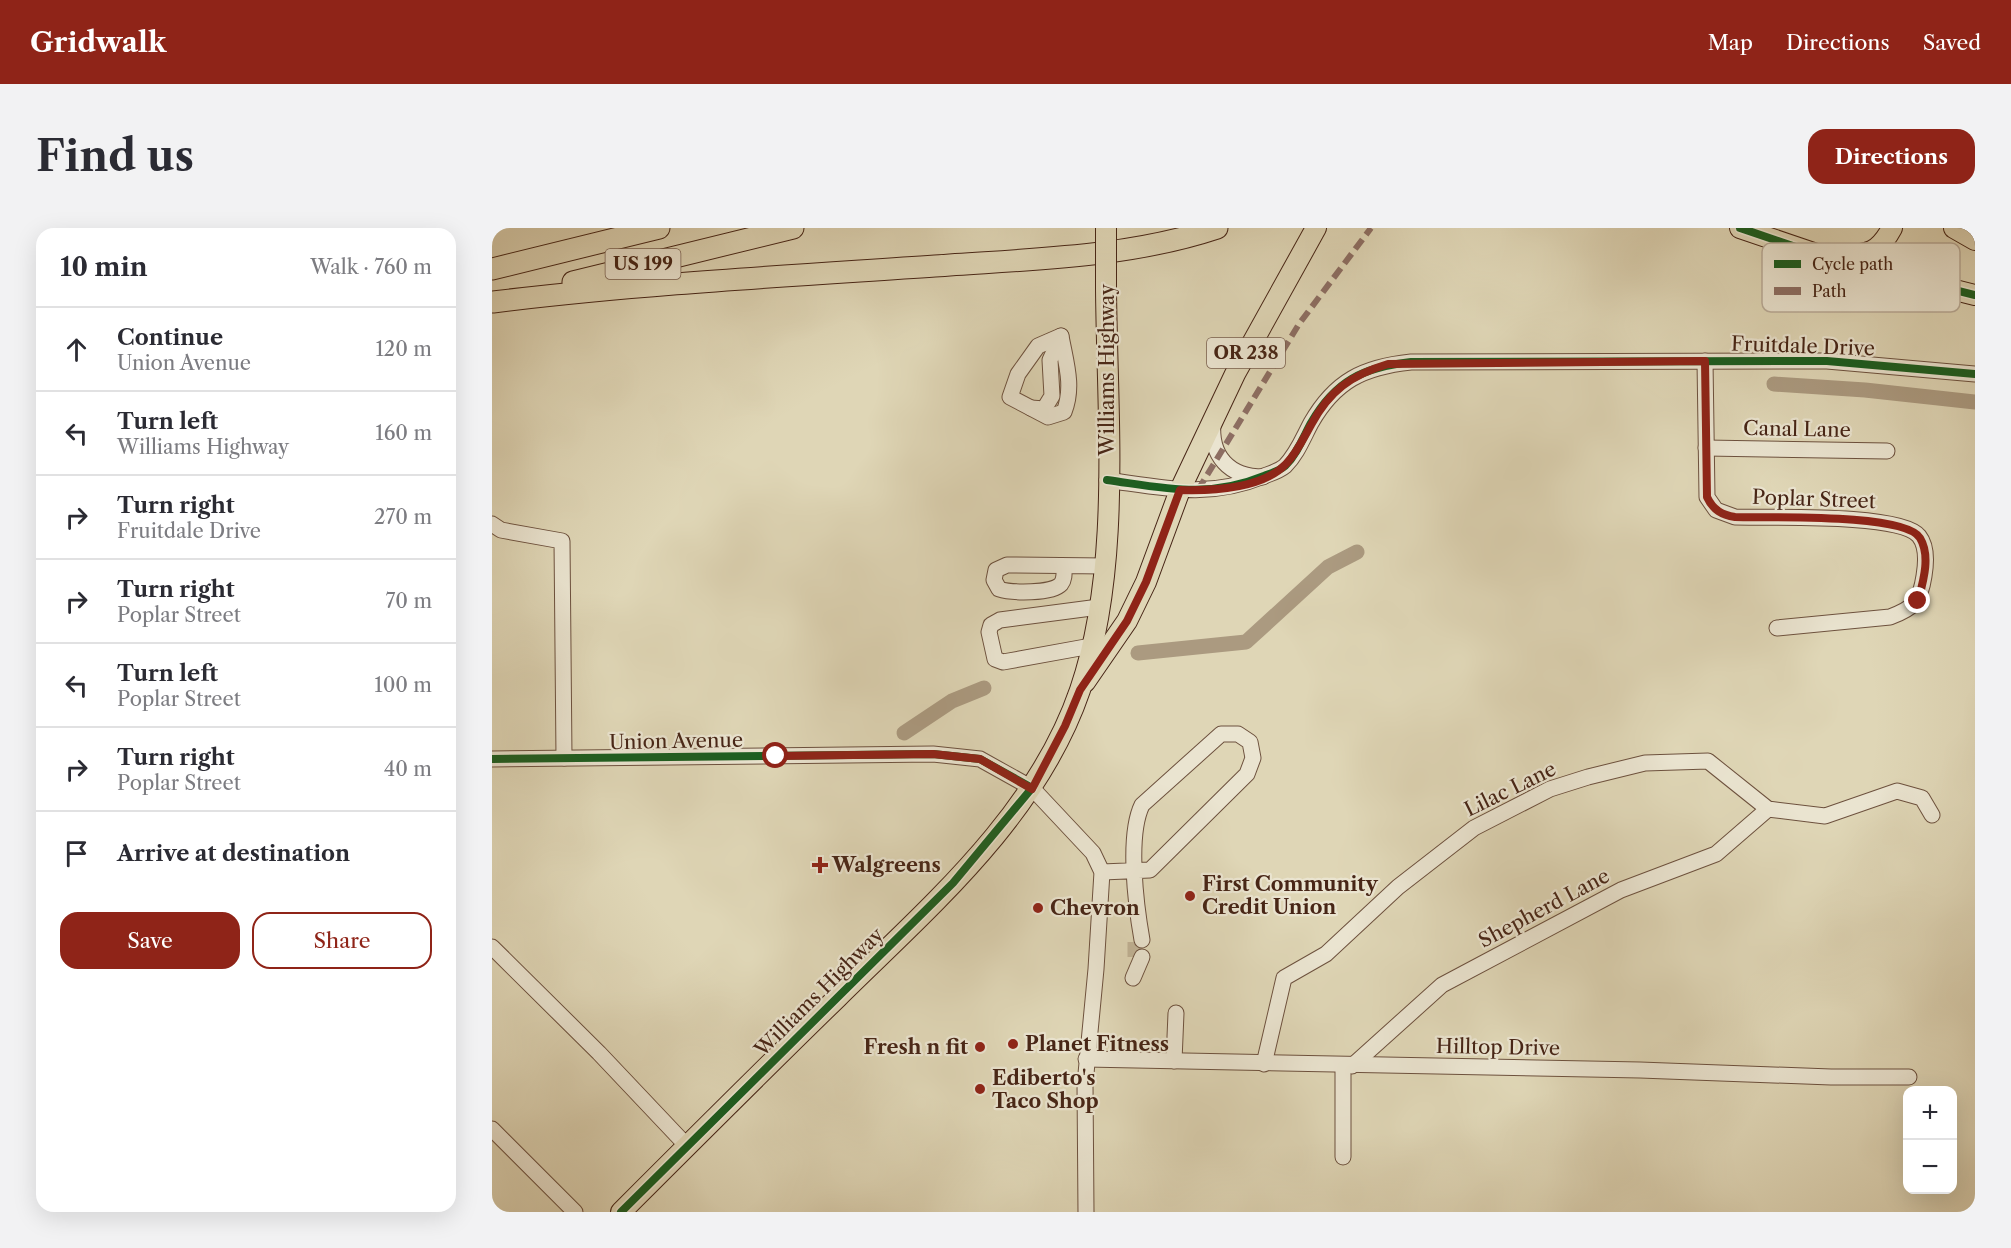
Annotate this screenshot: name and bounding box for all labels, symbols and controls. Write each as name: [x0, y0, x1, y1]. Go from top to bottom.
text: Gridwalk: [30, 25, 166, 59]
text: Map: [1708, 30, 1753, 55]
text: Directions: [1786, 30, 1890, 55]
text: Saved: [1923, 30, 1981, 55]
button: Directions: [1808, 129, 1975, 184]
text: Find us: [36, 130, 194, 182]
legend: [1762, 243, 1960, 312]
road number: US 199: [606, 249, 680, 279]
text: 10 min: [60, 251, 148, 283]
text: Cycle path: [1812, 254, 1893, 274]
text: Walk · 760 m: [310, 255, 432, 279]
text: Path: [1812, 281, 1846, 301]
street label: Williams Highway: [1095, 283, 1119, 457]
text: Continue: [117, 324, 223, 351]
street label: Fruitdale Drive: [1731, 331, 1875, 361]
icon: ahead: [60, 333, 93, 366]
text: 120 m: [375, 337, 432, 361]
road number: OR 238: [1207, 338, 1285, 368]
text: Union Avenue: [117, 351, 251, 375]
text: Turn left: [117, 408, 218, 435]
street label: Canal Lane: [1743, 416, 1851, 442]
icon: left: [60, 417, 93, 450]
text: 160 m: [375, 421, 432, 445]
text: Williams Highway: [117, 435, 289, 459]
street label: Poplar Street: [1752, 485, 1876, 513]
text: Turn right: [117, 492, 235, 519]
icon: right: [60, 501, 93, 534]
text: 270 m: [374, 505, 432, 529]
text: Fruitdale Drive: [117, 519, 261, 543]
text: Turn right: [117, 576, 235, 603]
icon: right: [60, 585, 93, 618]
route end: [1904, 587, 1930, 613]
text: 70 m: [386, 589, 432, 613]
text: Poplar Street: [117, 603, 241, 627]
text: Turn left: [117, 660, 218, 687]
icon: left: [60, 669, 93, 702]
text: 100 m: [374, 673, 432, 697]
text: Poplar Street: [117, 687, 241, 711]
street label: Union Avenue: [609, 728, 743, 754]
route start: [762, 742, 788, 768]
text: Turn right: [117, 744, 235, 771]
icon: right: [60, 753, 93, 786]
text: 40 m: [384, 757, 432, 781]
street label: Lilac Lane: [1460, 757, 1560, 821]
text: Poplar Street: [117, 771, 241, 795]
icon: arrive: [60, 837, 93, 870]
text: Arrive at destination: [117, 840, 350, 867]
place label: Walgreens: [831, 853, 941, 877]
marker: Walgreens: [813, 858, 827, 872]
street label: Shepherd Lane: [1474, 863, 1614, 953]
place label: First Community Credit Union: [1202, 872, 1378, 919]
marker: First Community Credit Union: [1183, 889, 1197, 903]
place label: Chevron: [1050, 896, 1140, 920]
marker: Chevron: [1031, 901, 1045, 915]
button: Save: [60, 912, 240, 969]
button: Share: [252, 912, 432, 969]
street label: Williams Highway: [749, 922, 889, 1062]
place label: Planet Fitness: [1025, 1032, 1169, 1056]
street label: Hilltop Drive: [1436, 1034, 1560, 1060]
place label: Fresh n fit: [864, 1035, 968, 1059]
marker: Planet Fitness: [1006, 1037, 1020, 1051]
marker: Fresh n fit: [973, 1040, 987, 1054]
place label: Ediberto's Taco Shop: [992, 1066, 1099, 1113]
marker: Ediberto's Taco Shop: [973, 1082, 987, 1096]
map controls: [1903, 1086, 1957, 1194]
button: +: [1903, 1086, 1957, 1140]
button: −: [1903, 1140, 1957, 1194]

